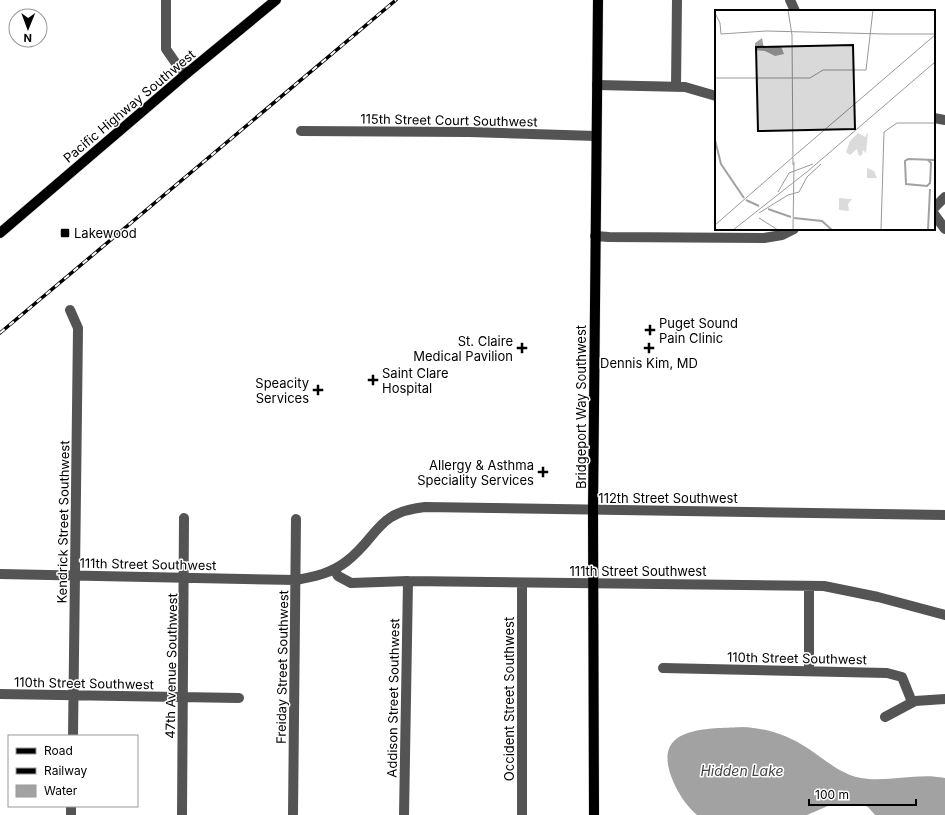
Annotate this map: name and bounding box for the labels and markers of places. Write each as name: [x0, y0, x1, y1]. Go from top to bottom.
place label: Lakewood: [74, 225, 137, 241]
marker: Lakewood: [59, 227, 71, 239]
place label: Puget Sound Pain Clinic: [659, 315, 738, 346]
marker: Puget Sound Pain Clinic: [644, 324, 656, 336]
place label: St. Claire Medical Pavilion: [413, 333, 513, 364]
marker: St. Claire Medical Pavilion: [516, 342, 528, 354]
marker: Dennis Kim, MD: [643, 342, 655, 354]
place label: Dennis Kim, MD: [600, 355, 698, 371]
place label: Saint Clare Hospital: [382, 365, 449, 396]
marker: Saint Clare Hospital: [367, 374, 379, 386]
place label: Speacity Services: [255, 375, 309, 406]
marker: Speacity Services: [312, 384, 324, 396]
place label: Allergy & Asthma Speciality Services: [417, 457, 534, 488]
marker: Allergy & Asthma Speciality Services: [537, 466, 549, 478]

